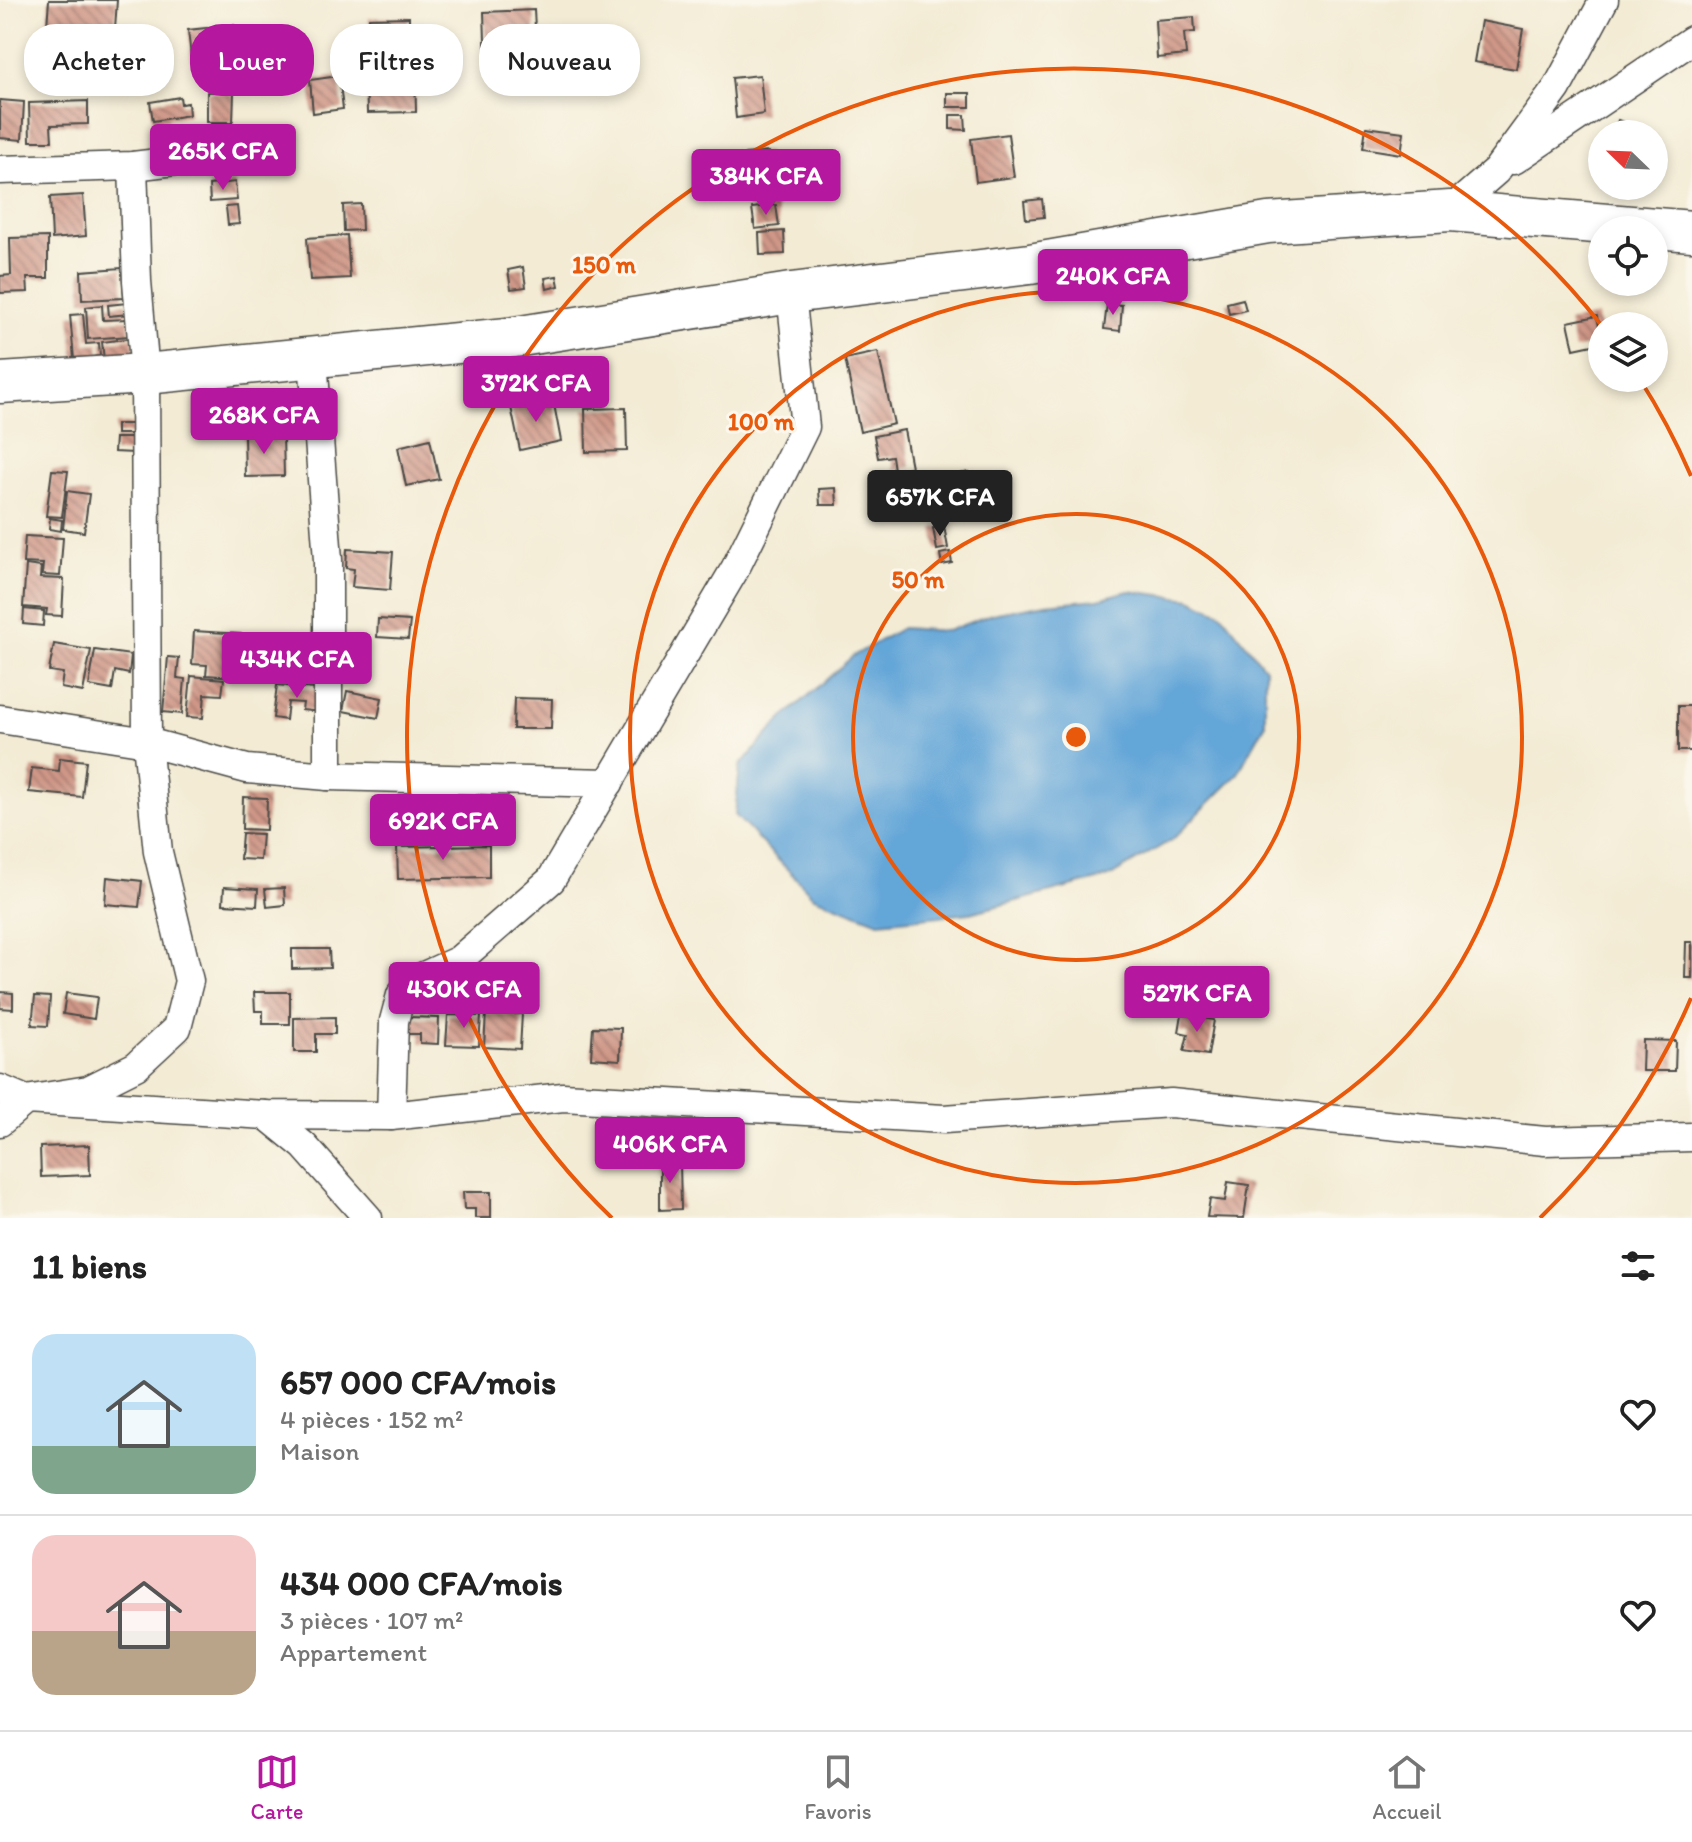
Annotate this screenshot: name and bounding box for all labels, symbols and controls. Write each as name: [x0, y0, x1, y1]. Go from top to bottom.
chip: Acheter: [24, 24, 174, 96]
chip: Louer: [190, 24, 314, 96]
chip: Filtres: [330, 24, 463, 96]
chip: Nouveau: [479, 24, 640, 96]
north arrow: [1588, 120, 1668, 200]
map controls: [1588, 120, 1668, 392]
pin: 265K CFA: [140, 124, 306, 192]
text: 265K CFA: [168, 134, 278, 166]
pin: 384K CFA: [683, 149, 849, 217]
text: 384K CFA: [709, 159, 823, 191]
button: locate: [1588, 216, 1668, 296]
pin: 240K CFA: [1030, 249, 1196, 317]
text: 150 m: [572, 250, 637, 279]
text: 240K CFA: [1056, 259, 1170, 291]
button: layers: [1588, 312, 1668, 392]
pin: 372K CFA: [453, 356, 619, 424]
text: 372K CFA: [481, 366, 591, 398]
pin: 268K CFA: [181, 388, 347, 456]
text: 268K CFA: [209, 398, 319, 430]
text: 100 m: [728, 407, 795, 436]
pin: 657K CFA: [857, 470, 1023, 538]
text: 657K CFA: [885, 480, 995, 512]
text: 50 m: [892, 565, 945, 594]
pin: 434K CFA: [214, 632, 380, 700]
text: 434K CFA: [240, 642, 354, 674]
centre of rings: [1062, 723, 1090, 751]
pin: 692K CFA: [360, 794, 526, 862]
text: 692K CFA: [388, 804, 498, 836]
pin: 430K CFA: [381, 962, 547, 1030]
pin: 527K CFA: [1114, 966, 1280, 1034]
text: 430K CFA: [407, 972, 521, 1004]
text: 527K CFA: [1142, 976, 1252, 1008]
pin: 406K CFA: [587, 1117, 753, 1185]
text: 406K CFA: [613, 1127, 727, 1159]
icon: filters: [1616, 1244, 1660, 1288]
text: 11 biens: [32, 1246, 147, 1287]
text: 657 000 CFA/mois: [280, 1362, 556, 1403]
icon: home: [96, 1366, 192, 1462]
icon: heart: [1616, 1392, 1660, 1436]
text: 4 pièces · 152 m²: [280, 1403, 463, 1435]
text: Maison: [280, 1435, 359, 1467]
text: 434 000 CFA/mois: [280, 1563, 563, 1604]
icon: home: [96, 1567, 192, 1663]
icon: heart: [1616, 1593, 1660, 1637]
text: 3 pièces · 107 m²: [280, 1604, 463, 1636]
text: Appartement: [280, 1636, 427, 1668]
tab: Carte: [251, 1750, 304, 1825]
tab: Favoris: [805, 1750, 872, 1825]
tab: Accueil: [1373, 1750, 1441, 1825]

